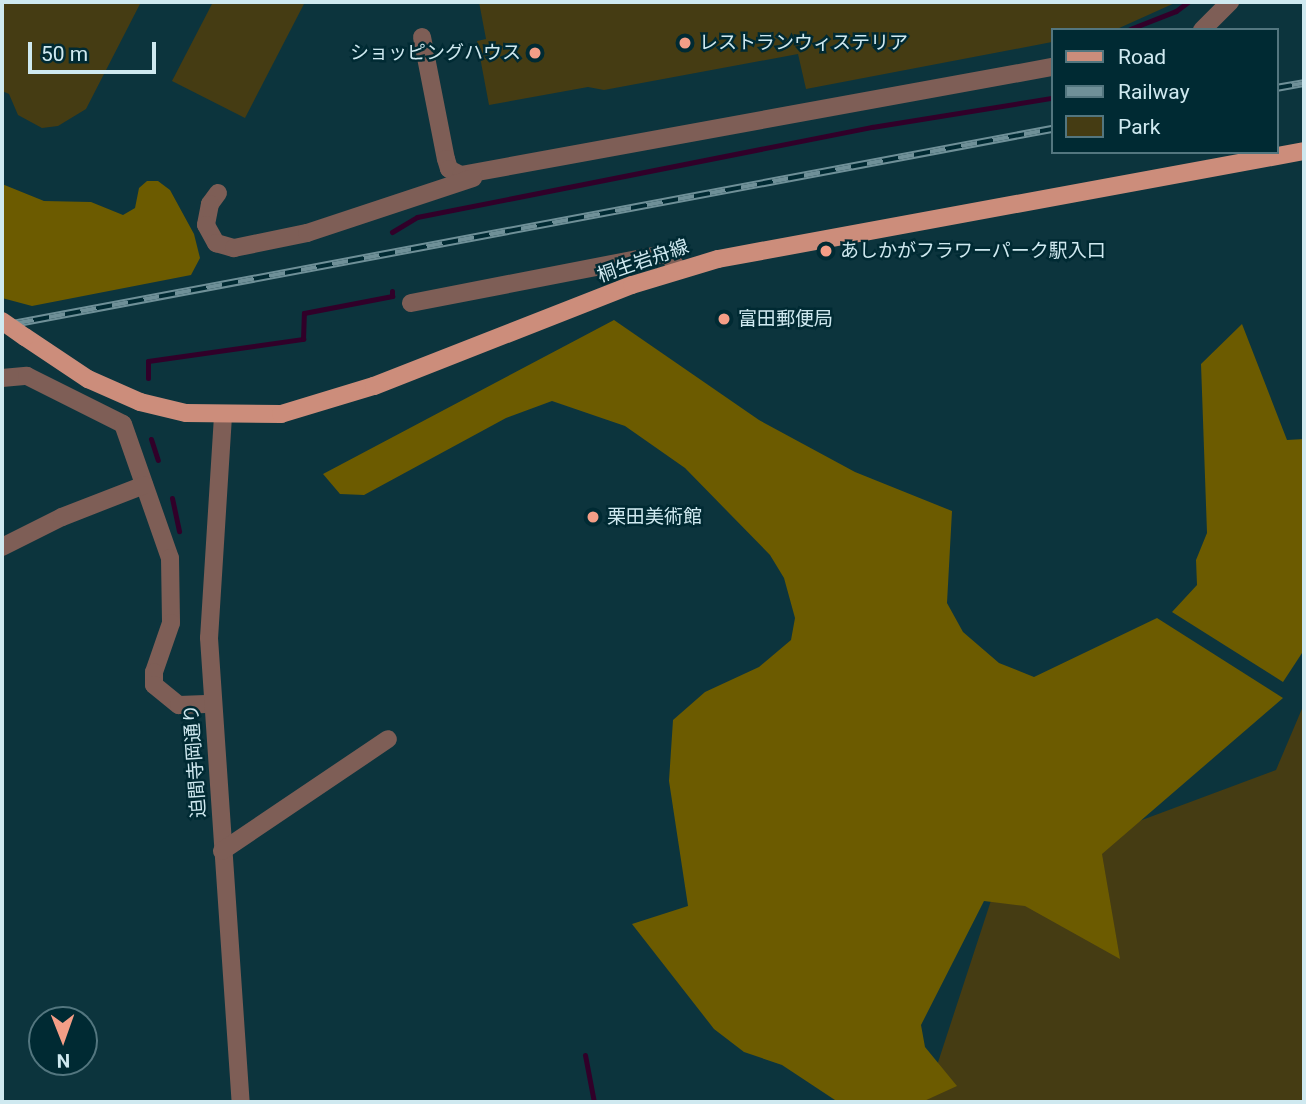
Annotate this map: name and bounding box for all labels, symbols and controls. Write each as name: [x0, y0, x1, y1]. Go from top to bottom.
scale bar: [32, 28, 159, 72]
legend: [1050, 28, 1278, 154]
place label: レストランウィステリア: [699, 32, 908, 54]
marker: レストランウィステリア: [677, 35, 693, 51]
text: 50 m: [41, 42, 88, 66]
place label: ショッピングハウス: [350, 42, 521, 64]
marker: ショッピングハウス: [527, 45, 543, 61]
text: Road: [1118, 45, 1166, 69]
text: Railway: [1118, 80, 1190, 104]
text: Park: [1118, 115, 1160, 139]
street label: 桐生岩舟線: [594, 235, 692, 287]
place label: あしかがフラワーパーク駅入口: [840, 240, 1106, 262]
marker: あしかがフラワーパーク駅入口: [818, 243, 834, 259]
place label: 富田郵便局: [738, 308, 833, 330]
marker: 富田郵便局: [716, 311, 732, 327]
place label: 栗田美術館: [607, 506, 702, 528]
marker: 栗田美術館: [585, 509, 601, 525]
street label: 迫間寺岡通り: [180, 703, 210, 819]
north arrow: [28, 1006, 98, 1076]
text: N: [56, 1049, 70, 1072]

